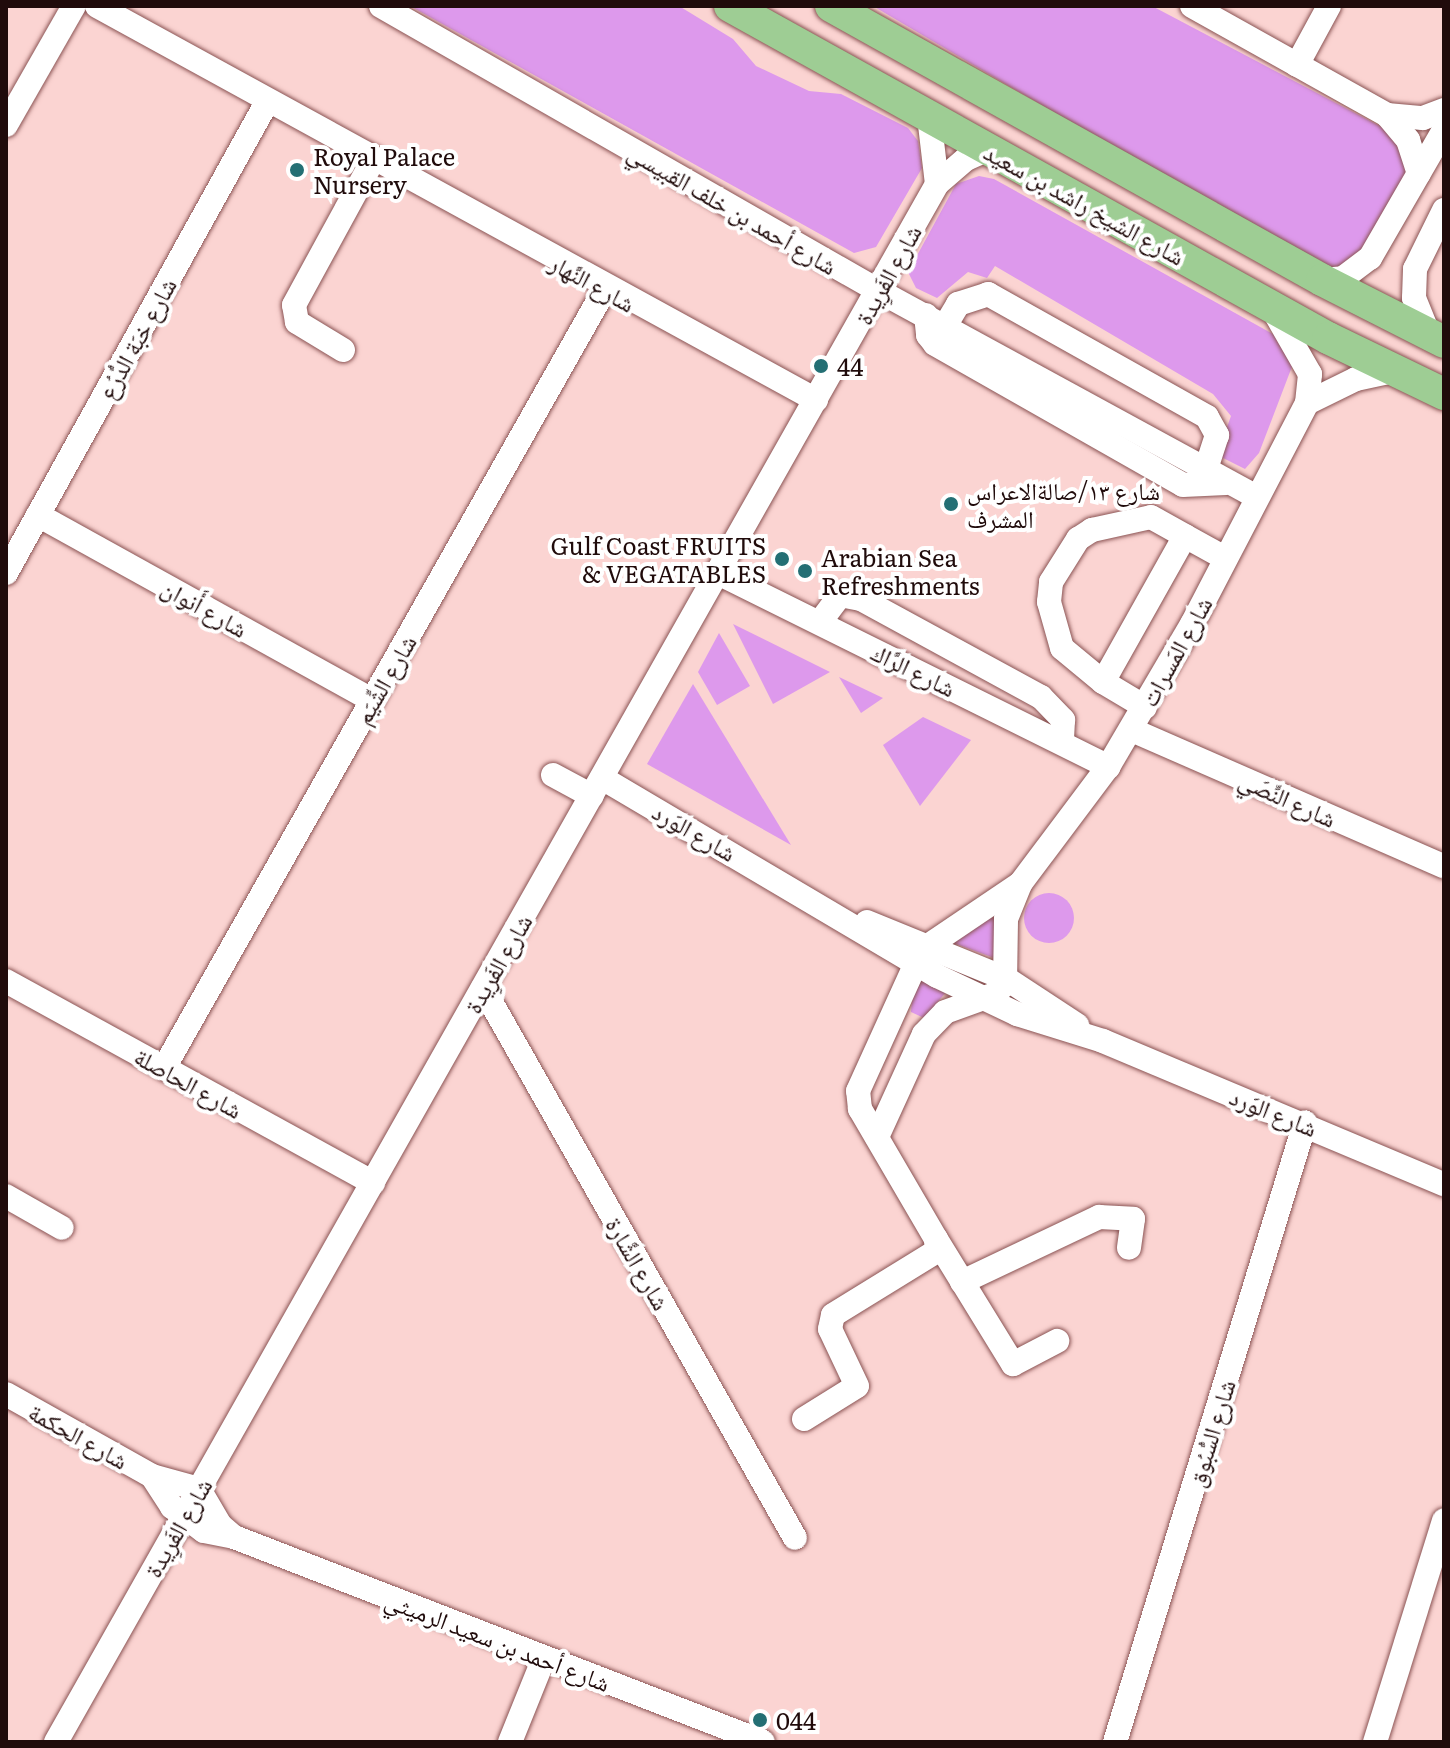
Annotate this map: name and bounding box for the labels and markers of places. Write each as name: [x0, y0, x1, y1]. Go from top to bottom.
place label: Royal Palace Nursery: [313, 142, 455, 198]
marker: Royal Palace Nursery: [288, 161, 306, 179]
place label: 44: [837, 352, 863, 380]
marker: 44: [812, 357, 830, 375]
place label: شارع ١٣/صالةالاعراس المشرف: [967, 476, 1160, 532]
marker: شارع ١٣/صالةالاعراس المشرف: [942, 495, 960, 513]
place label: Gulf Coast FRUITS & VEGATABLES: [550, 531, 766, 587]
place label: Arabian Sea Refreshments: [821, 543, 980, 599]
marker: Gulf Coast FRUITS & VEGATABLES: [773, 550, 791, 568]
marker: Arabian Sea Refreshments: [796, 562, 814, 580]
place label: 044: [776, 1706, 816, 1734]
marker: 044: [751, 1711, 769, 1729]

